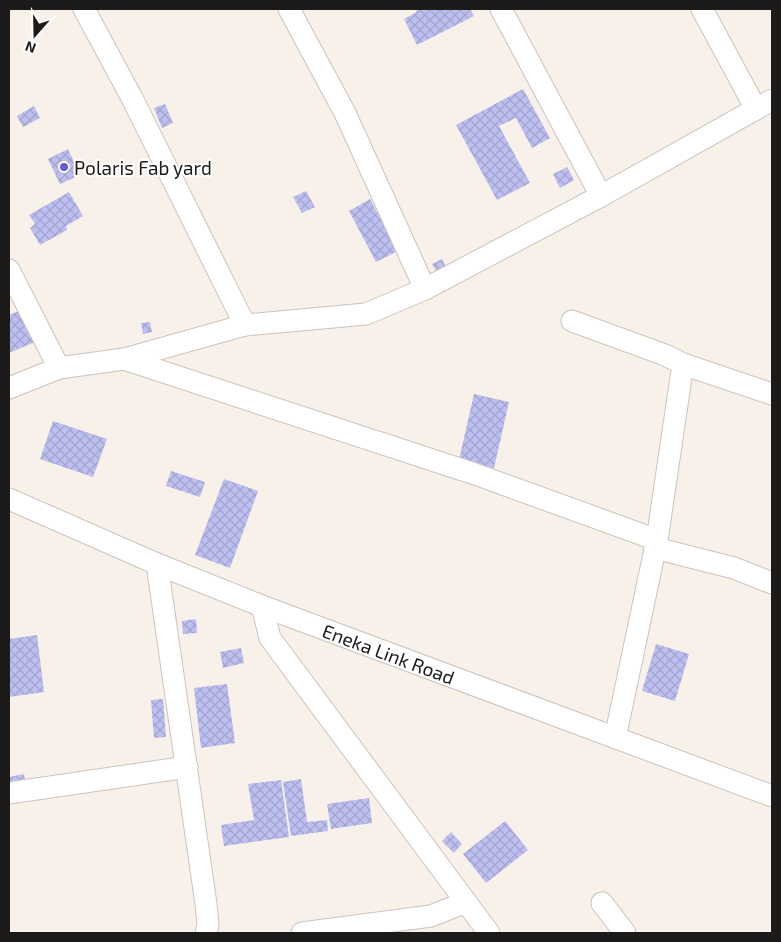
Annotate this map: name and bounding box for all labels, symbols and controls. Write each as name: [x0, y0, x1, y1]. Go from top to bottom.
north arrow: [10, 10, 60, 60]
text: N: [23, 38, 38, 57]
place label: Polaris Fab yard: [74, 156, 212, 179]
marker: Polaris Fab yard: [58, 161, 70, 173]
street label: Eneka Link Road: [319, 618, 458, 688]

